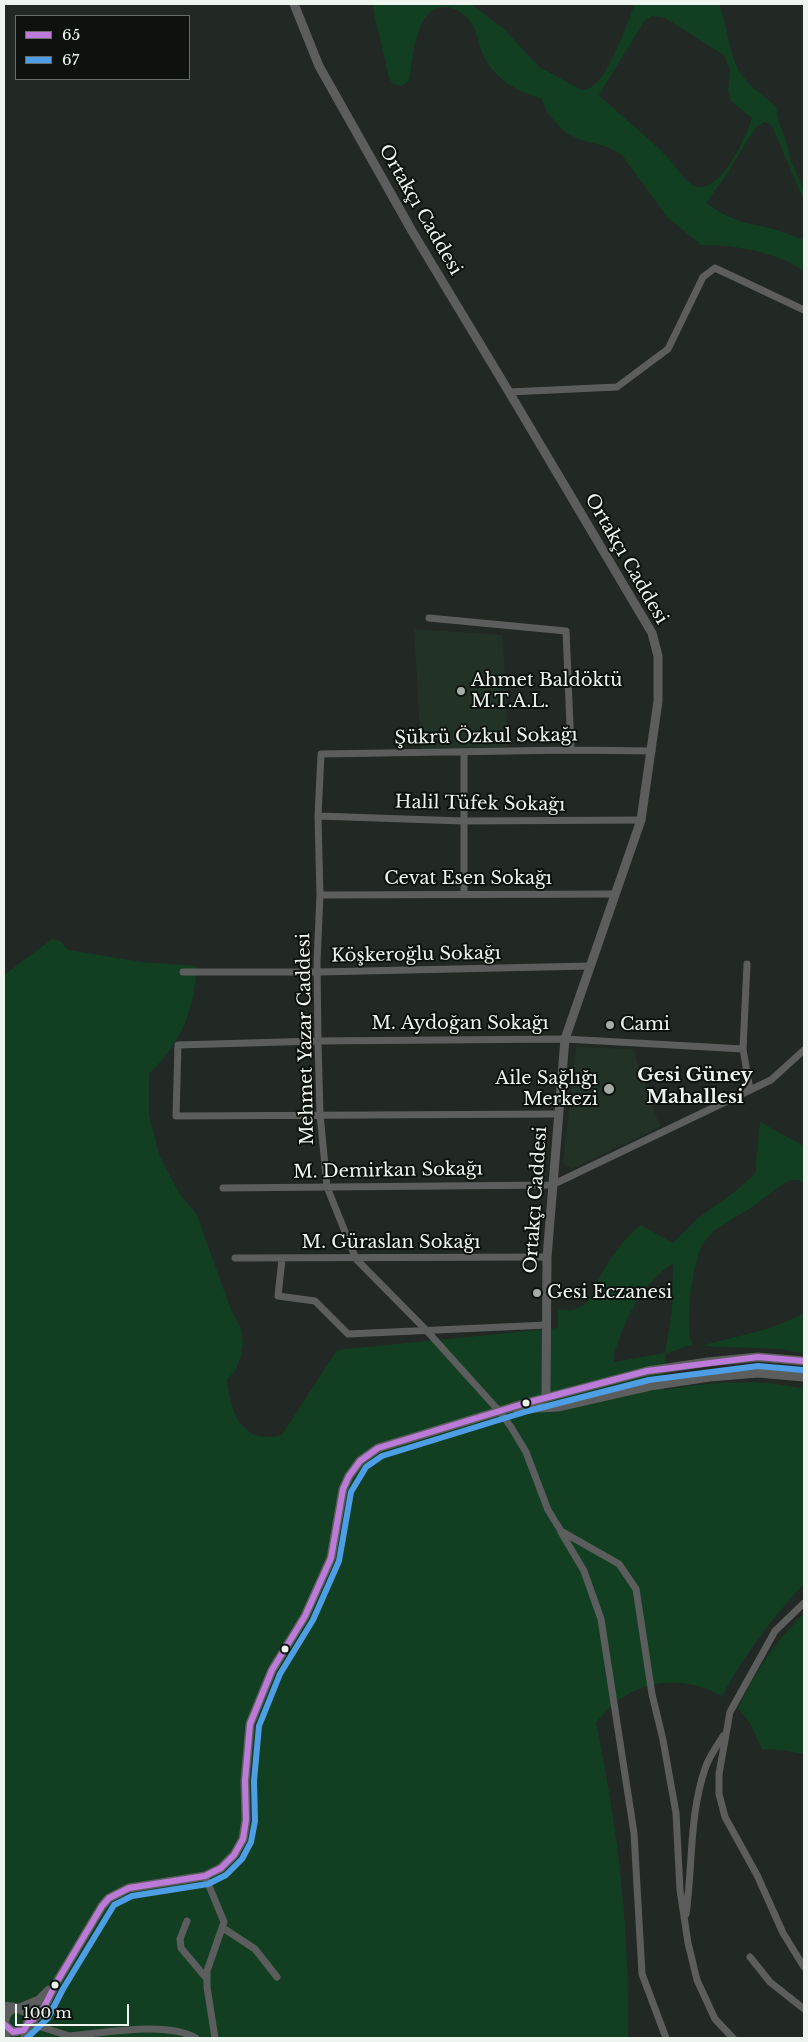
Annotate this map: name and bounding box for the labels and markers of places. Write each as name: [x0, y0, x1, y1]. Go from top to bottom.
place label: Ahmet Baldöktü M.T.A.L.: [471, 670, 622, 712]
marker: Ahmet Baldöktü M.T.A.L.: [455, 685, 467, 697]
place label: Cami: [620, 1014, 670, 1036]
marker: Cami: [604, 1019, 616, 1031]
place label: Aile Sağlığı Merkezi: [495, 1068, 598, 1110]
marker: Aile Sağlığı Merkezi: [602, 1082, 616, 1096]
place label: Gesi Eczanesi: [547, 1282, 672, 1304]
marker: Gesi Eczanesi: [531, 1287, 543, 1299]
unlabelled marker: [521, 1398, 531, 1408]
unlabelled marker: [280, 1644, 290, 1654]
unlabelled marker: [50, 1980, 60, 1990]

